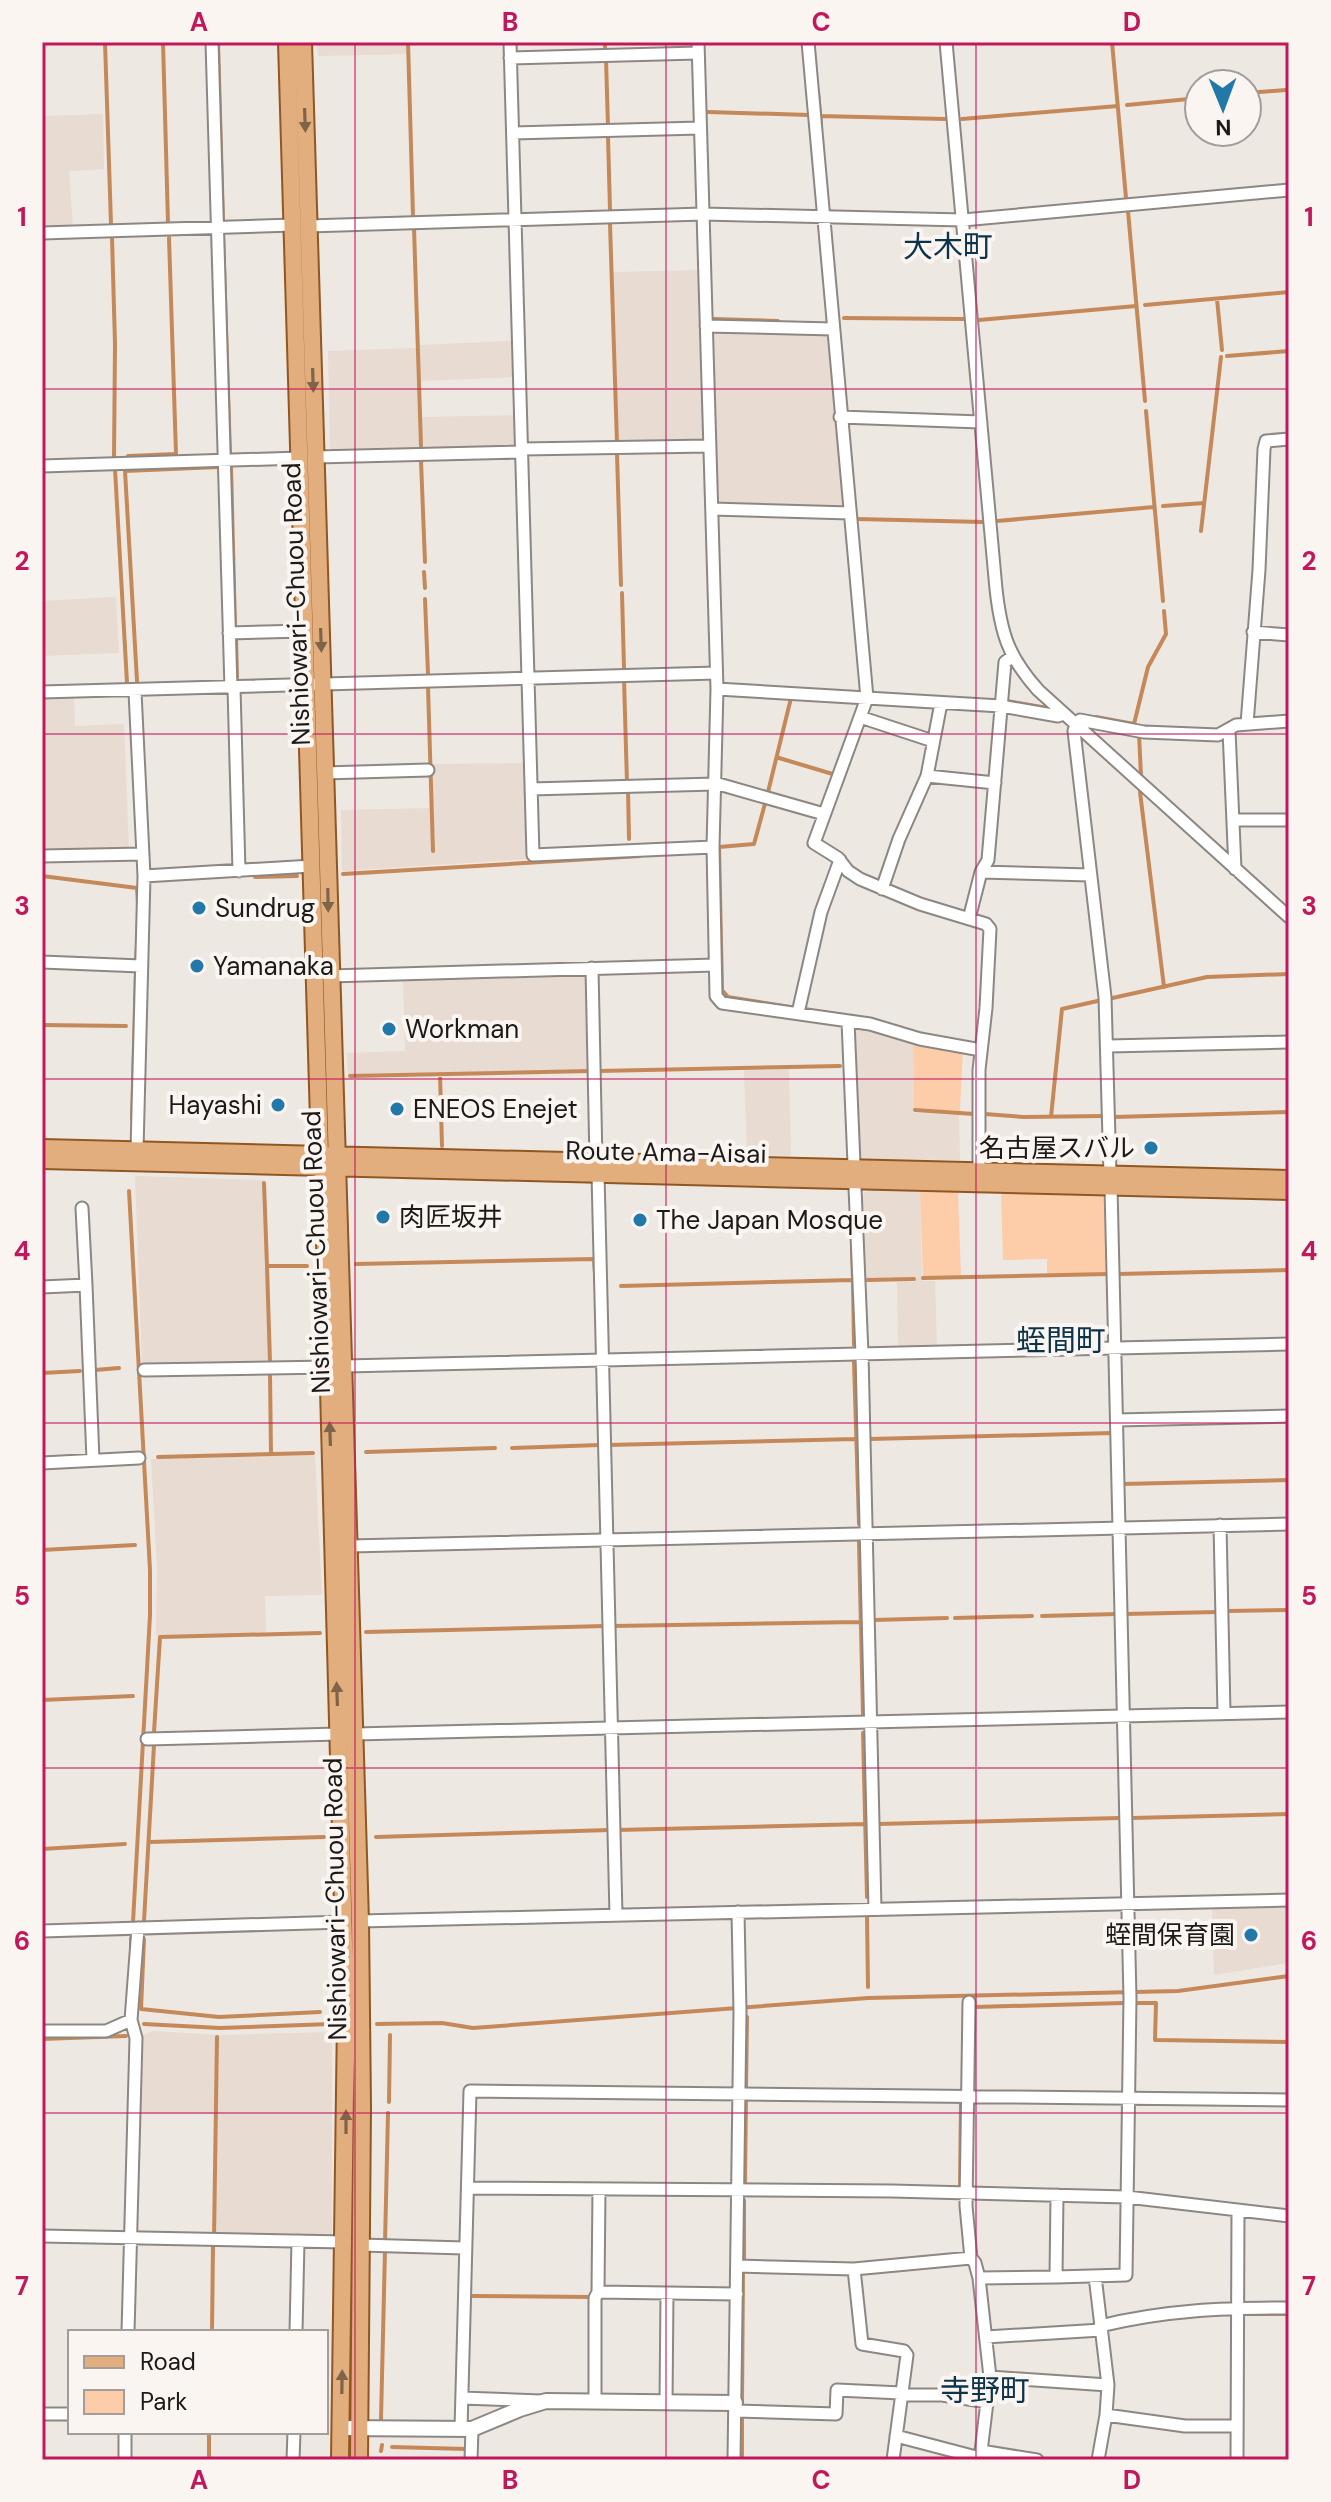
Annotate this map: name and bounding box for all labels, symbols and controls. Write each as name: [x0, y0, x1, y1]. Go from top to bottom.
text: A: [190, 5, 208, 39]
text: B: [502, 5, 518, 39]
text: C: [811, 5, 831, 39]
text: D: [1123, 5, 1141, 39]
north arrow: [1183, 68, 1263, 148]
one-way arrow: [299, 108, 312, 133]
text: N: [1215, 113, 1232, 142]
text: 1: [17, 200, 27, 234]
text: 1: [1304, 200, 1314, 234]
district label: 大木町: [903, 227, 993, 266]
one-way arrow: [307, 368, 320, 393]
street label: Nishiowari-Chuou Road: [274, 462, 318, 746]
text: 2: [14, 544, 30, 578]
text: 2: [1301, 544, 1317, 578]
one-way arrow: [315, 628, 328, 653]
one-way arrow: [321, 888, 334, 913]
text: 3: [14, 889, 30, 923]
text: 3: [1301, 889, 1317, 923]
place label: Sundrug: [215, 891, 315, 925]
marker: Sundrug: [190, 899, 208, 917]
place label: Yamanaka: [213, 949, 334, 983]
marker: Yamanaka: [188, 957, 206, 975]
place label: Workman: [405, 1012, 519, 1046]
marker: Workman: [380, 1020, 398, 1038]
place label: Hayashi: [169, 1088, 262, 1122]
place label: ENEOS Enejet: [413, 1092, 578, 1126]
marker: Hayashi: [269, 1096, 287, 1114]
marker: ENEOS Enejet: [388, 1100, 406, 1118]
street label: Nishiowari-Chuou Road: [294, 1110, 338, 1394]
place label: 名古屋スバル: [979, 1131, 1135, 1165]
street label: Route Ama-Aisai: [565, 1133, 767, 1171]
marker: 名古屋スバル: [1142, 1139, 1160, 1157]
place label: 肉匠坂井: [399, 1200, 503, 1234]
place label: The Japan Mosque: [656, 1203, 883, 1237]
marker: 肉匠坂井: [374, 1208, 392, 1226]
marker: The Japan Mosque: [631, 1211, 649, 1229]
text: 4: [14, 1234, 30, 1268]
text: 4: [1301, 1234, 1317, 1268]
district label: 蛭間町: [1016, 1321, 1106, 1360]
one-way arrow: [324, 1421, 336, 1446]
text: 5: [14, 1579, 30, 1613]
text: 5: [1301, 1579, 1317, 1613]
one-way arrow: [331, 1681, 344, 1706]
street label: Nishiowari-Chuou Road: [316, 1757, 354, 2041]
place label: 蛭間保育園: [1105, 1918, 1235, 1952]
text: 6: [14, 1924, 30, 1958]
text: 6: [1301, 1924, 1317, 1958]
marker: 蛭間保育園: [1242, 1926, 1260, 1944]
one-way arrow: [340, 2109, 352, 2134]
text: 7: [15, 2269, 29, 2303]
text: 7: [1302, 2269, 1316, 2303]
legend: [68, 2330, 328, 2434]
text: Road: [140, 2346, 196, 2377]
one-way arrow: [336, 2369, 348, 2394]
district label: 寺野町: [940, 2371, 1030, 2410]
text: Park: [140, 2386, 187, 2417]
text: A: [190, 2463, 208, 2497]
text: B: [502, 2463, 518, 2497]
text: C: [811, 2463, 831, 2497]
text: D: [1123, 2463, 1141, 2497]

